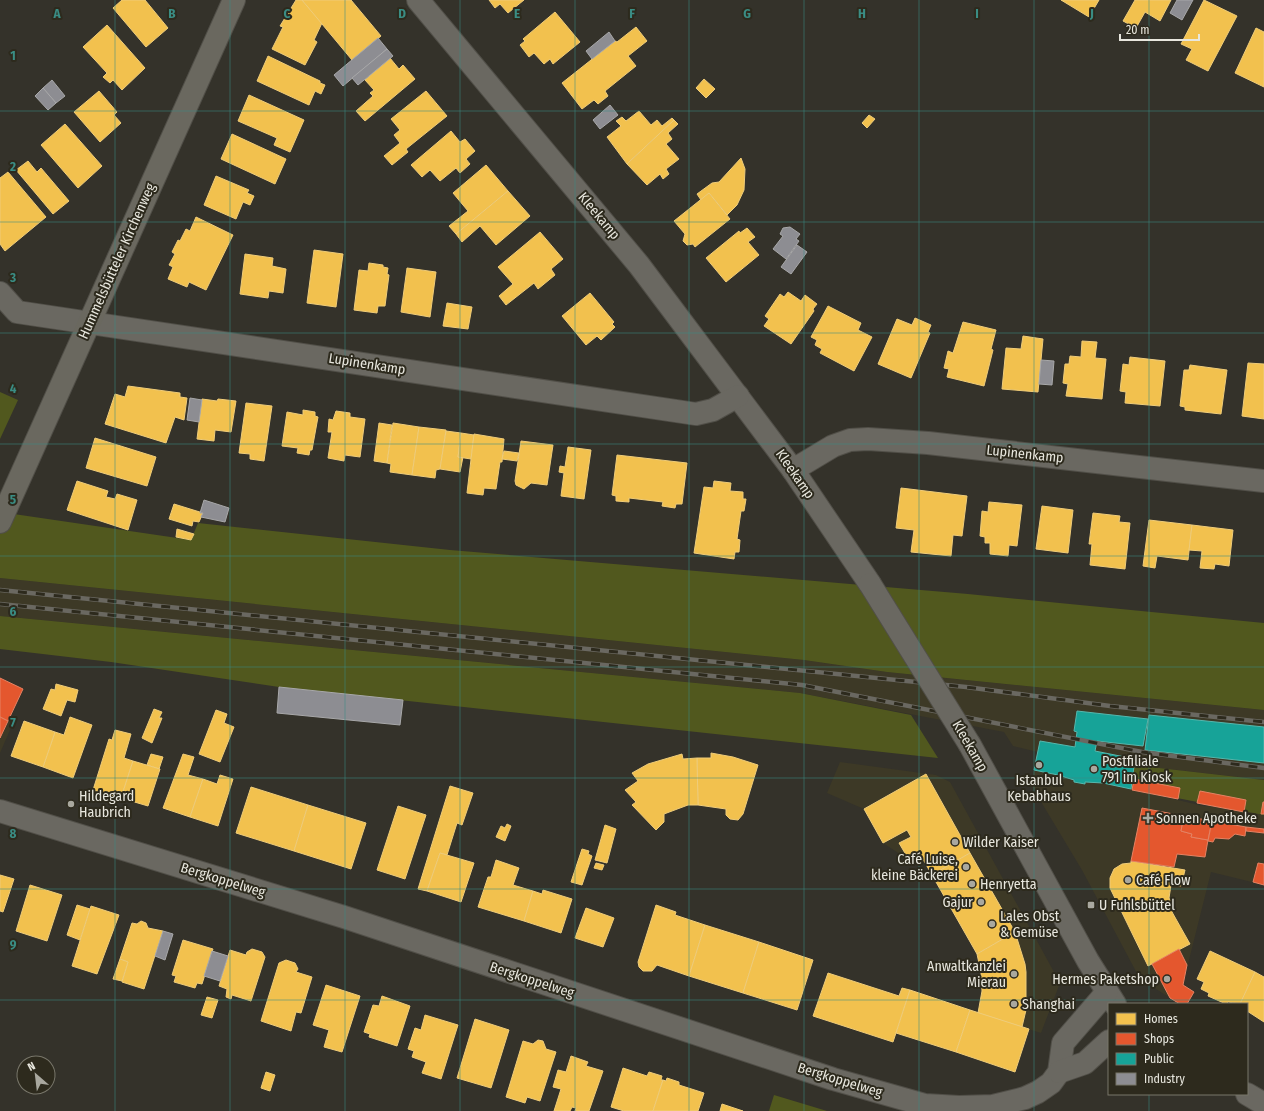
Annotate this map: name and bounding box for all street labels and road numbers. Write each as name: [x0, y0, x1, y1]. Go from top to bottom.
street label: Hummelsbütteler Kirchenweg: [75, 180, 159, 342]
street label: Kleekamp: [574, 189, 624, 243]
street label: Lupinenkamp: [327, 350, 407, 378]
street label: Lupinenkamp: [986, 442, 1064, 466]
street label: Kleekamp: [772, 446, 818, 502]
street label: Kleekamp: [949, 717, 991, 775]
street label: Bergkoppelweg: [179, 859, 268, 901]
street label: Bergkoppelweg: [488, 958, 577, 1002]
street label: Bergkoppelweg: [796, 1059, 885, 1101]

